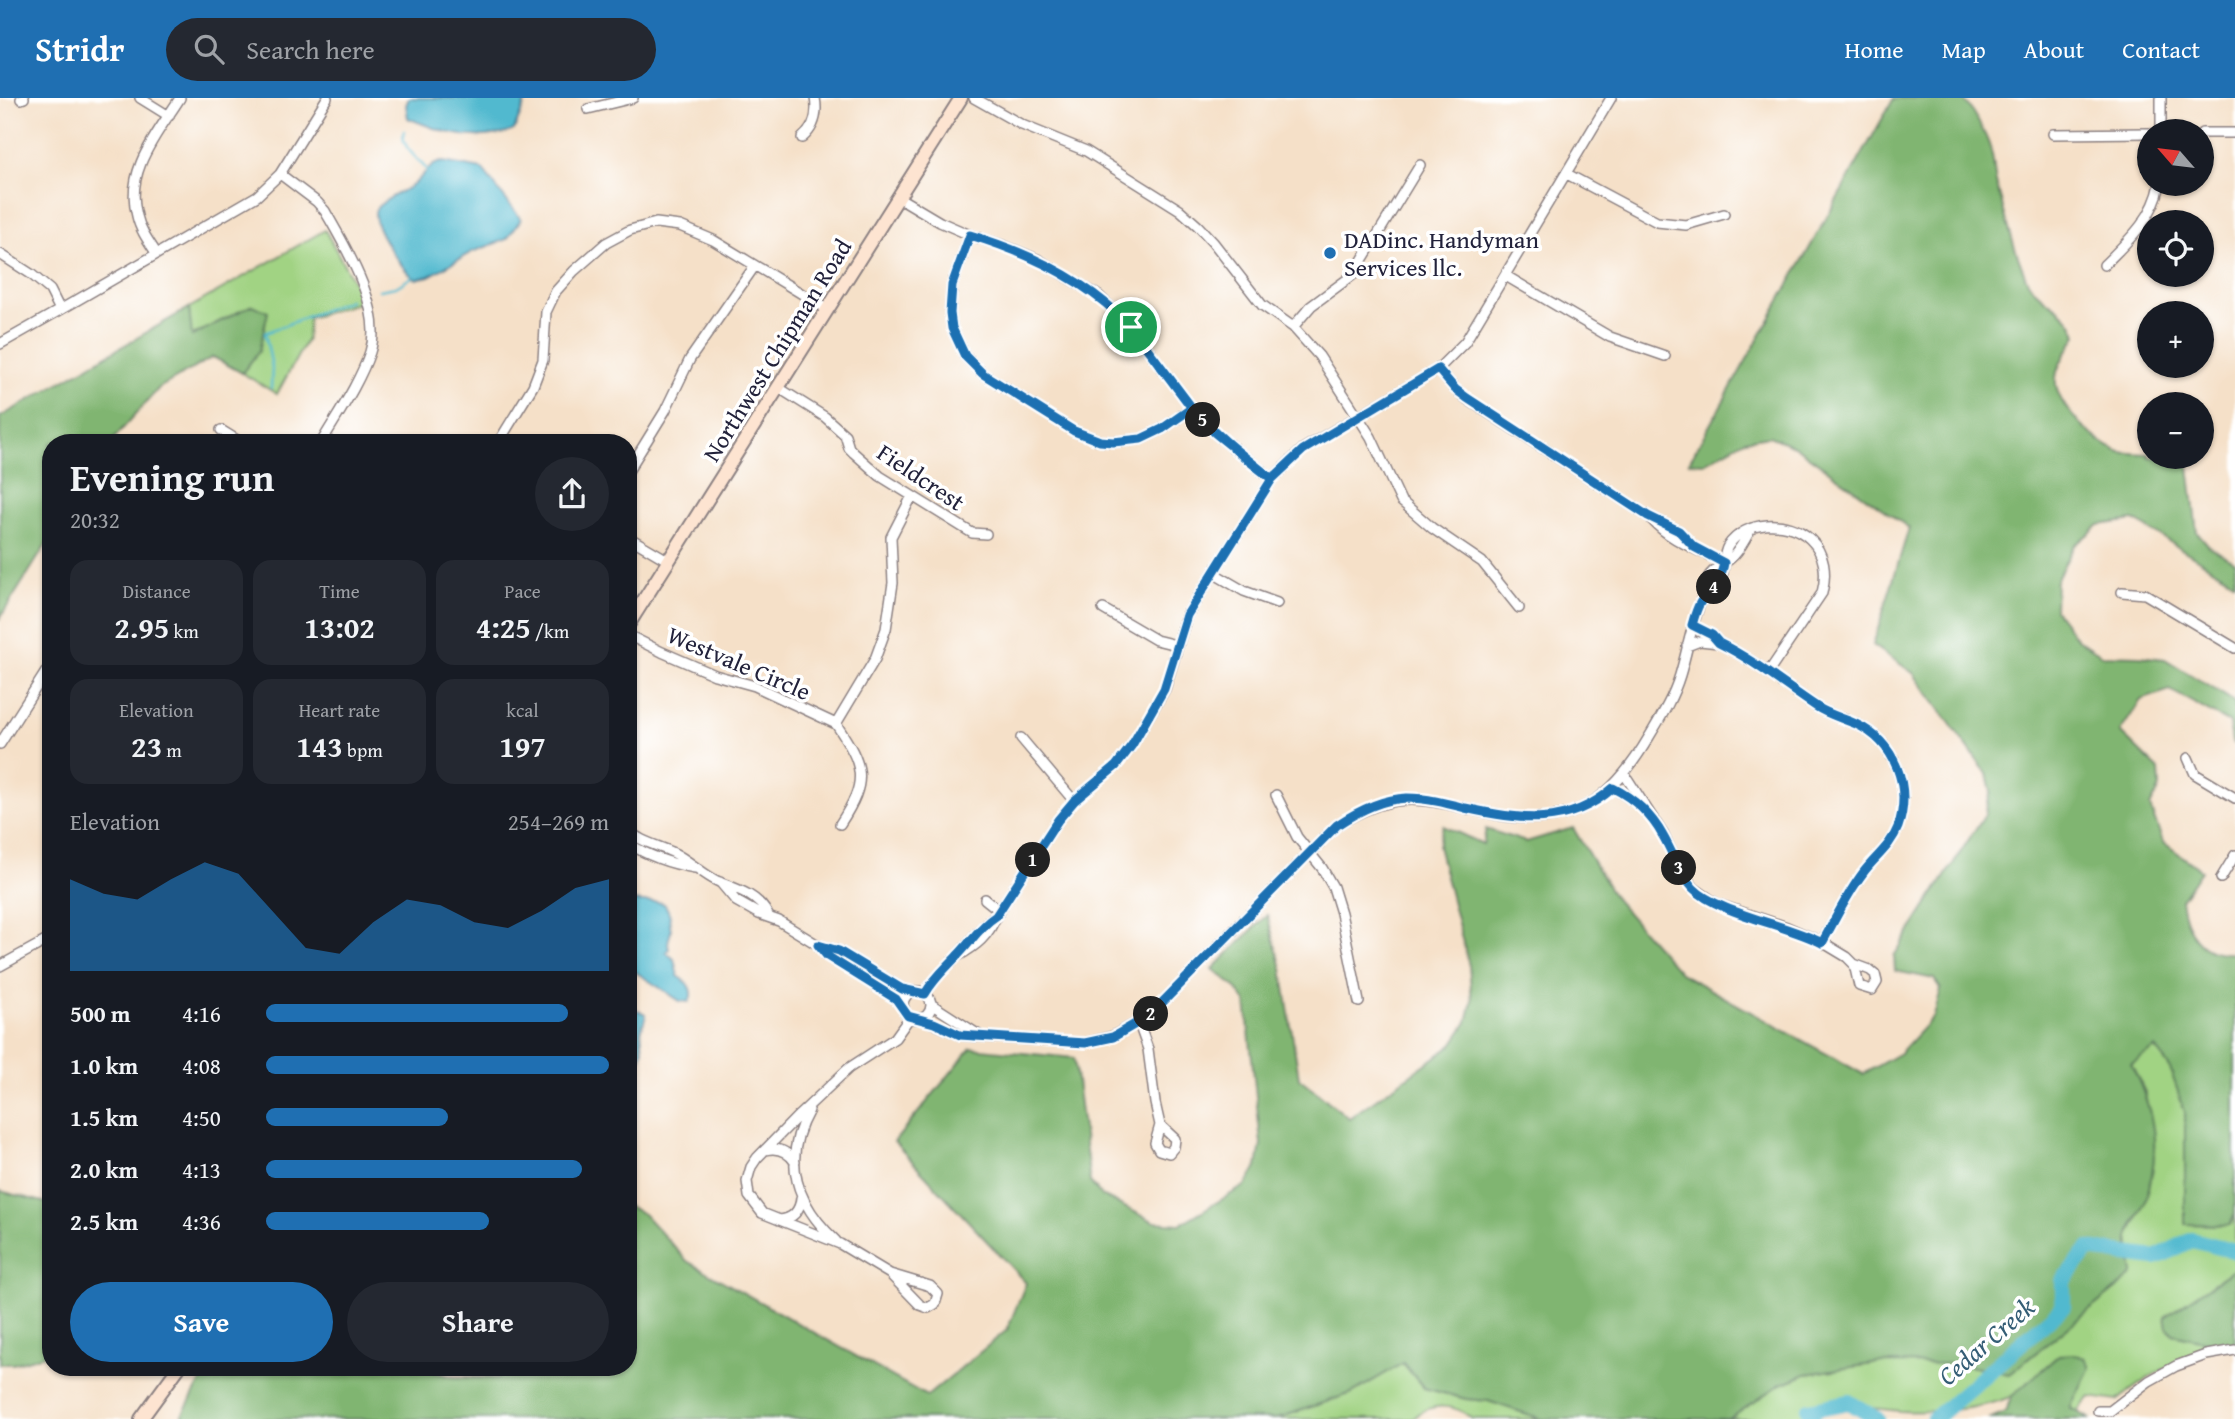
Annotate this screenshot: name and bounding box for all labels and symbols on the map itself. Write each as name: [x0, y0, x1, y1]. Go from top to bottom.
north arrow: [2137, 119, 2214, 196]
place label: DADinc. Handyman Services llc.: [1344, 222, 1539, 285]
street label: Northwest Chipman Road: [694, 232, 860, 468]
marker: DADinc. Handyman Services llc.: [1322, 245, 1338, 261]
pin: [1101, 297, 1161, 357]
pin: 5: [1186, 402, 1220, 438]
street label: Fieldcrest: [870, 435, 972, 519]
pin: 4: [1696, 570, 1732, 604]
street label: Westvale Circle: [662, 617, 816, 709]
pin: 1: [1016, 842, 1050, 878]
pin: 3: [1662, 850, 1696, 886]
pin: 2: [1134, 996, 1168, 1032]
water label: Cedar Creek: [1929, 1288, 2043, 1394]

